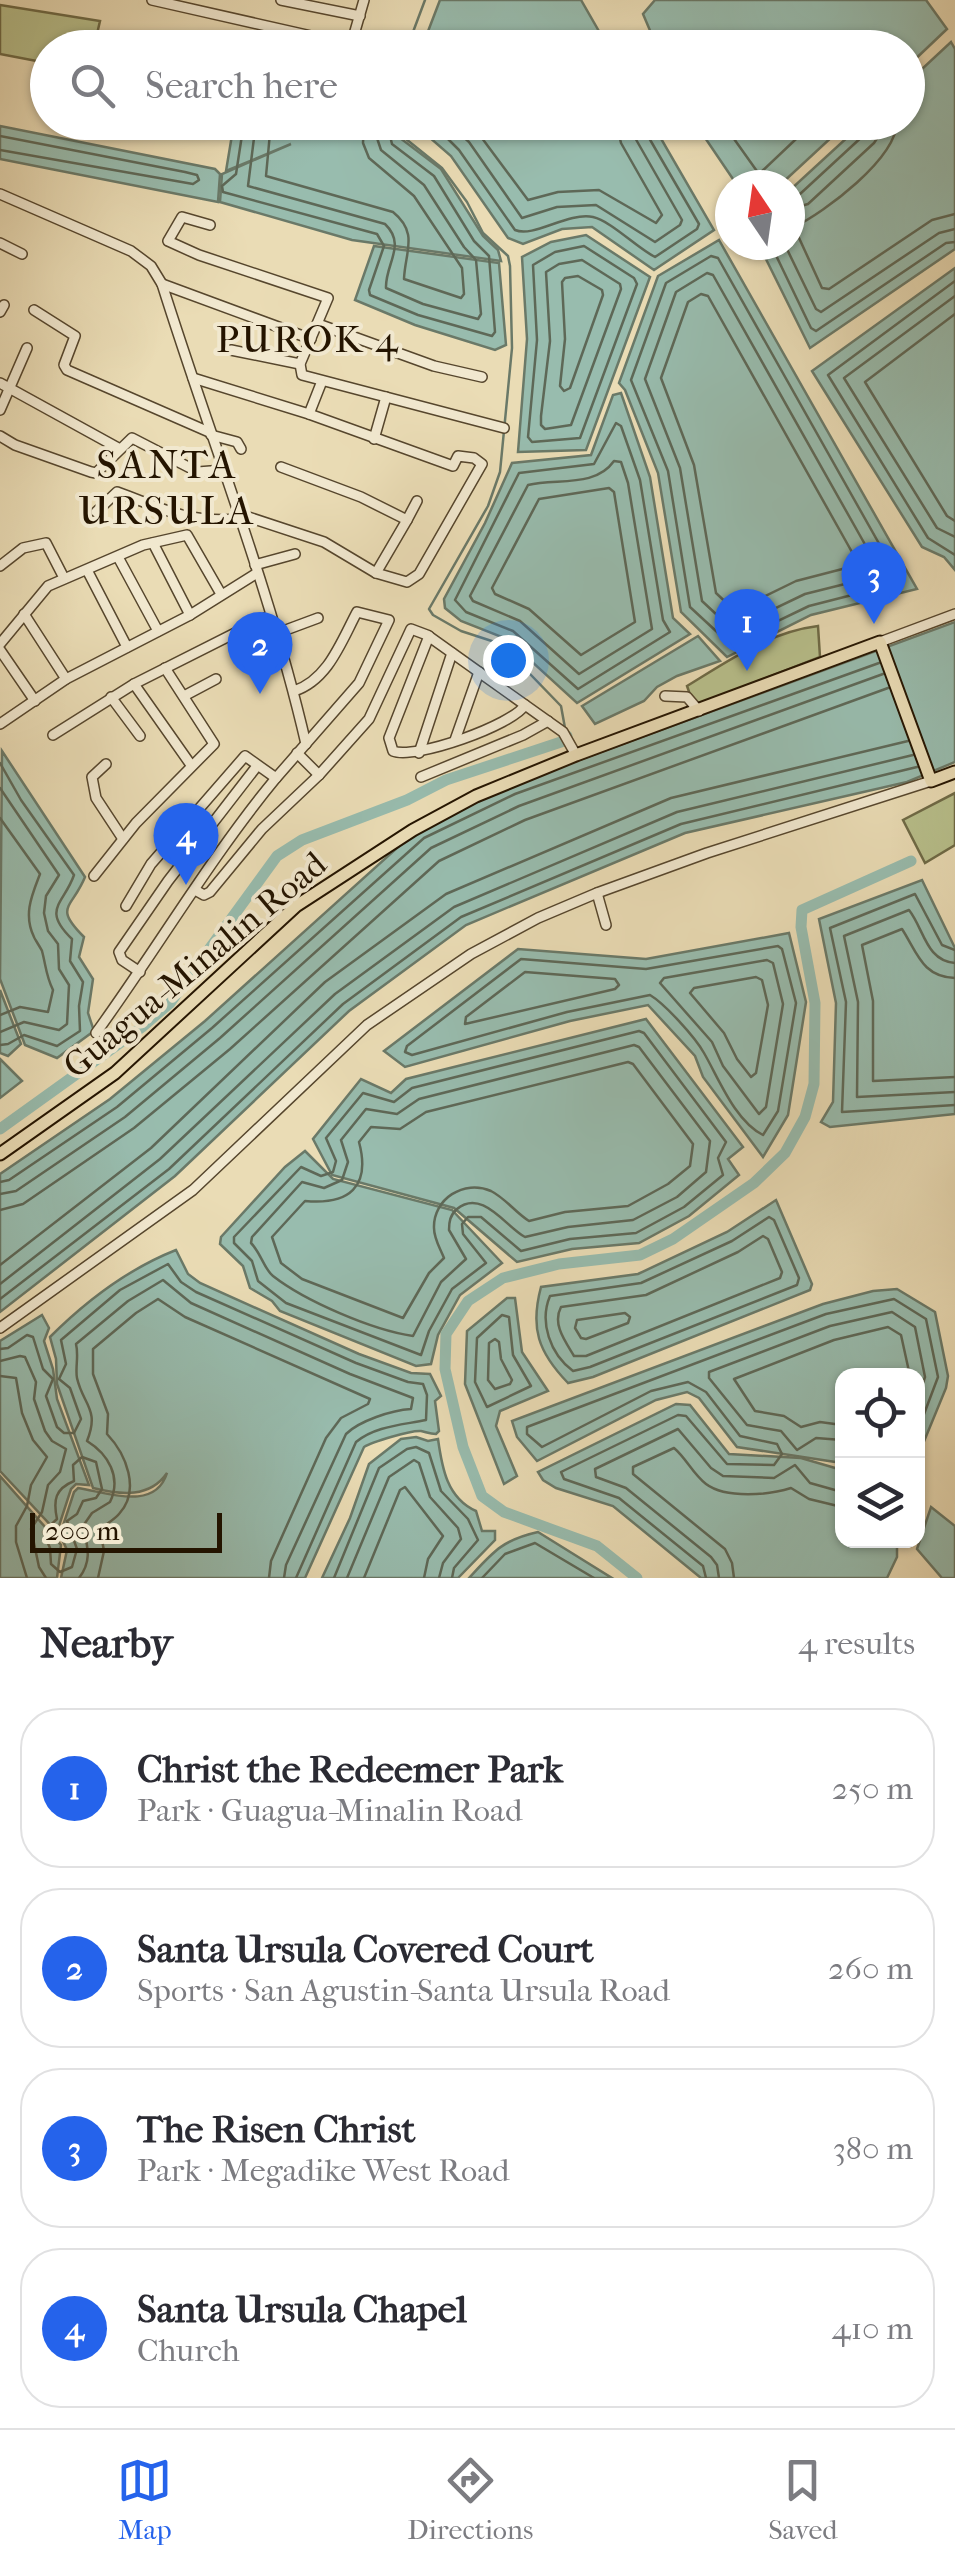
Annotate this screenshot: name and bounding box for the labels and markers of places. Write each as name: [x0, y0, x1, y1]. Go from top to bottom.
pin: 3: [842, 542, 906, 624]
pin: 1: [714, 588, 780, 671]
pin: 2: [228, 612, 292, 694]
pin: 4: [154, 802, 218, 885]

